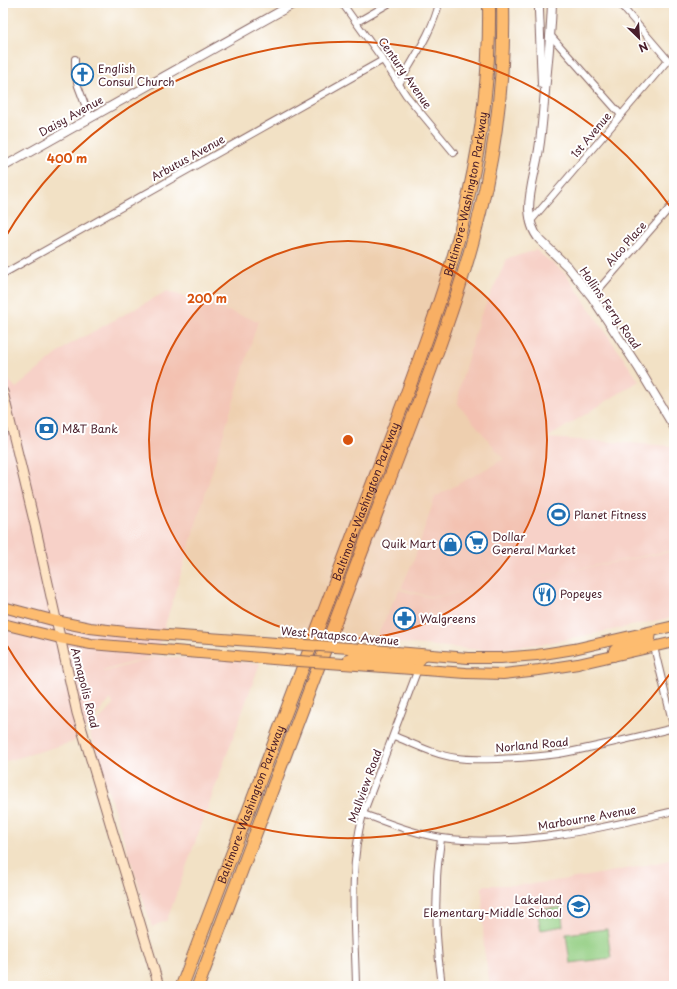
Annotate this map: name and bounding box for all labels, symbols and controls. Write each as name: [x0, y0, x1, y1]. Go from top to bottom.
north arrow: [619, 18, 659, 58]
street label: Century Avenue: [374, 33, 436, 112]
text: N: [636, 38, 651, 57]
place label: English Consul Church: [98, 60, 175, 90]
church icon: English Consul Church: [70, 62, 96, 88]
street label: Daisy Avenue: [36, 91, 106, 140]
street label: 1st Avenue: [566, 108, 615, 161]
street label: Baltimore-Washington Parkway: [439, 111, 491, 279]
street label: Arbutus Avenue: [148, 130, 228, 185]
text: 400 m: [47, 149, 87, 167]
street label: Alco Place: [601, 217, 650, 270]
street label: Hollins Ferry Road: [576, 263, 645, 352]
text: 200 m: [187, 289, 227, 307]
bank icon: M&T Bank: [34, 416, 60, 442]
place label: M&T Bank: [62, 420, 118, 437]
street label: Baltimore-Washington Parkway: [327, 420, 403, 583]
centre of rings: [341, 433, 355, 447]
sports icon: Planet Fitness: [545, 502, 571, 528]
place label: Planet Fitness: [574, 506, 647, 523]
place label: Dollar General Market: [492, 528, 576, 558]
supermarket icon: Dollar General Market: [464, 530, 490, 556]
shop icon: Quik Mart: [438, 531, 464, 557]
place label: Quik Mart: [382, 535, 437, 552]
restaurant icon: Popeyes: [532, 581, 558, 607]
place label: Popeyes: [560, 585, 602, 602]
pharmacy icon: Walgreens: [392, 606, 418, 632]
place label: Walgreens: [420, 610, 476, 627]
street label: West Patapsco Avenue: [280, 622, 400, 649]
street label: Annapolis Road: [67, 646, 104, 730]
street label: Baltimore-Washington Parkway: [213, 723, 288, 886]
street label: Norland Road: [495, 733, 569, 756]
street label: Mallview Road: [343, 747, 386, 825]
street label: Marbourne Avenue: [536, 801, 637, 835]
place label: Lakeland Elementary-Middle School: [423, 891, 562, 921]
school or university icon: Lakeland Elementary-Middle School: [565, 893, 591, 919]

